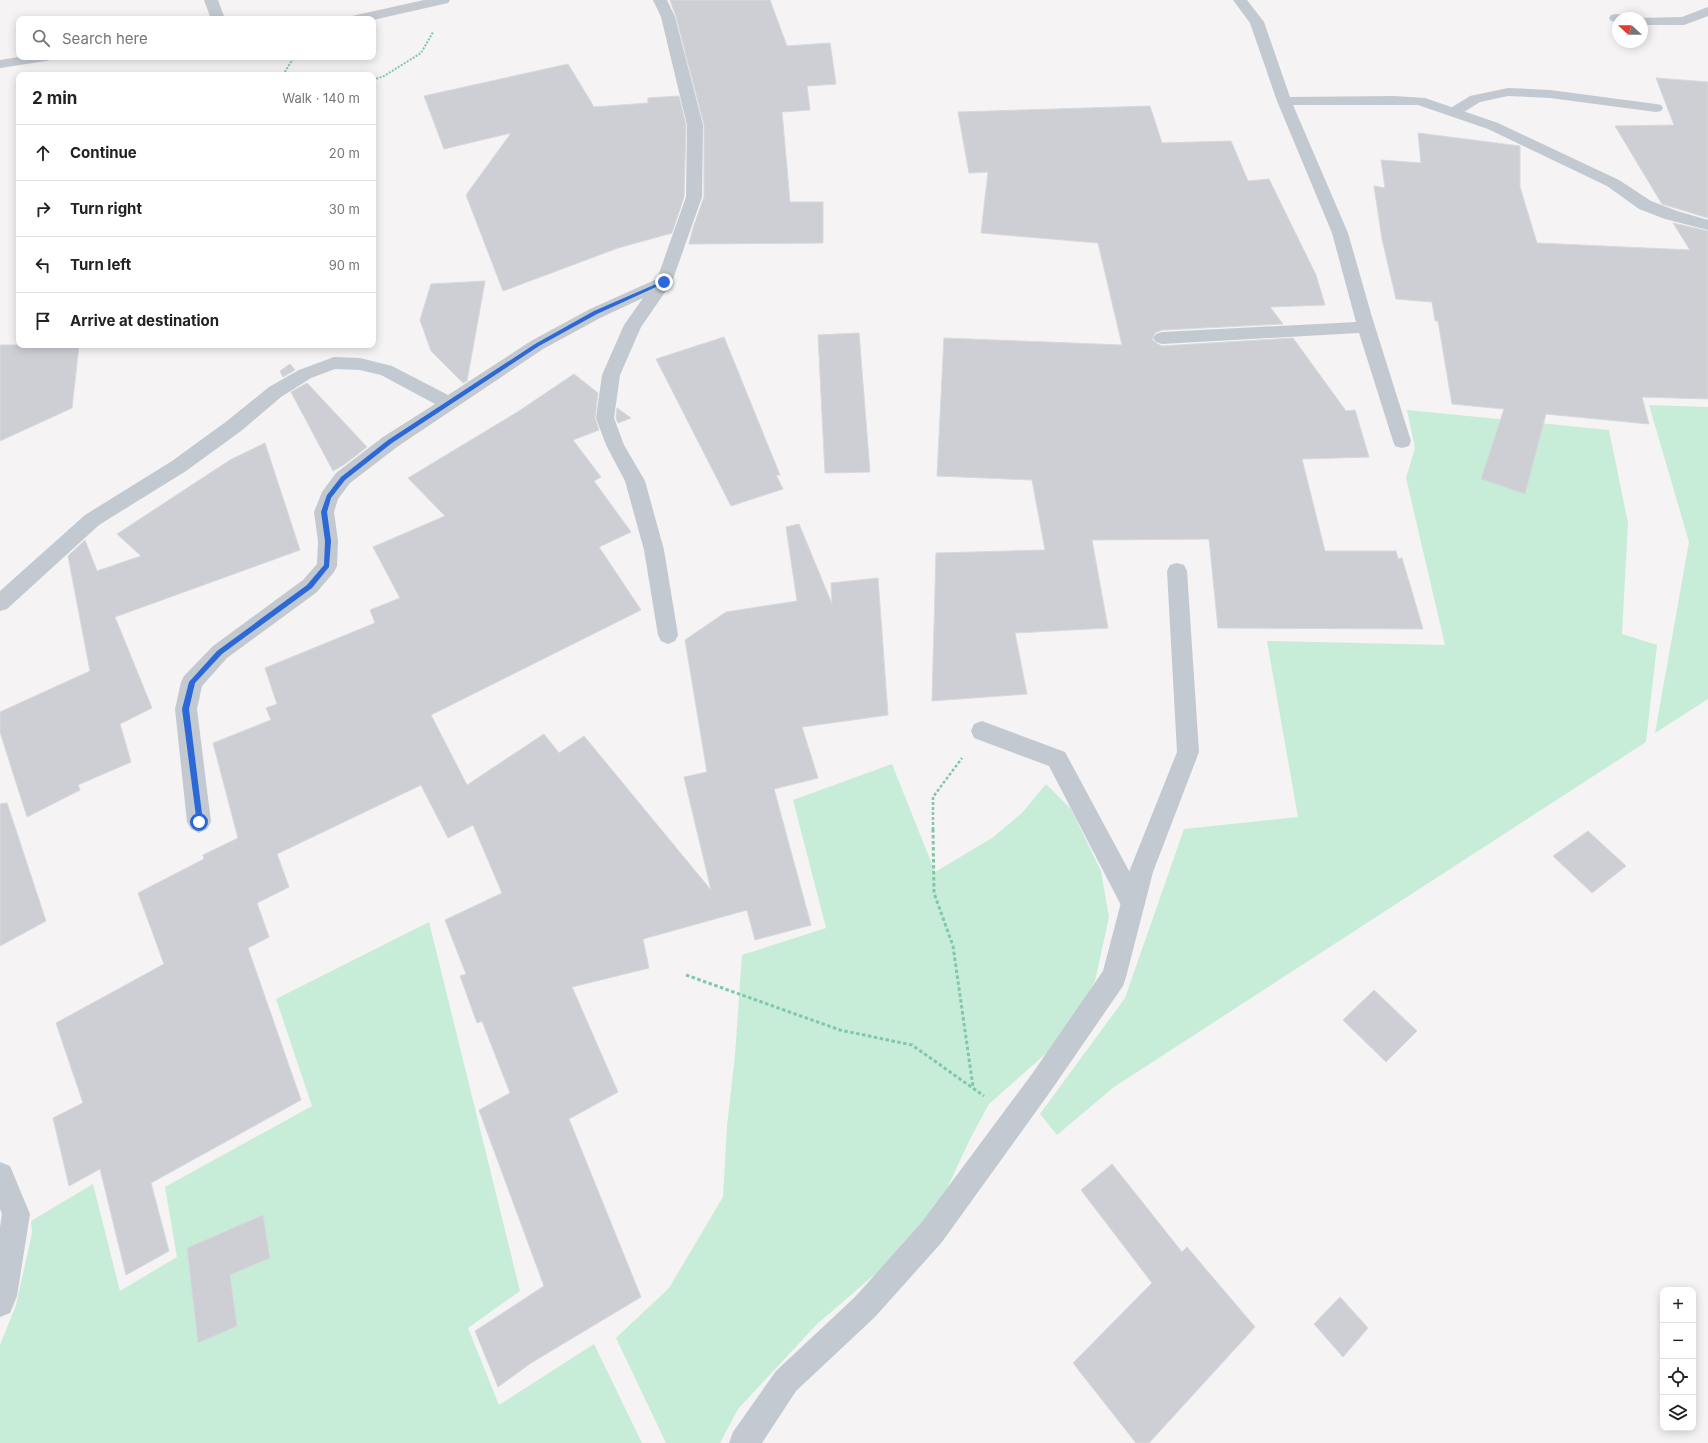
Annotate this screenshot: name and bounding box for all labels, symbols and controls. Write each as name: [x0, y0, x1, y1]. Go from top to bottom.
north arrow: [1612, 12, 1648, 48]
search box: [16, 16, 376, 60]
icon: search: [30, 27, 52, 49]
text: Search here: [62, 29, 148, 48]
text: 2 min: [32, 88, 77, 108]
text: Walk · 140 m: [282, 90, 360, 106]
icon: ahead: [32, 142, 54, 164]
text: Continue: [70, 143, 137, 162]
text: 20 m: [329, 145, 360, 161]
icon: right: [32, 198, 54, 220]
text: Turn right: [70, 199, 142, 218]
text: 30 m: [329, 201, 360, 217]
icon: left: [32, 254, 54, 276]
text: Turn left: [70, 255, 131, 274]
text: 90 m: [329, 257, 360, 273]
route end: [655, 273, 673, 291]
icon: arrive: [32, 310, 54, 332]
text: Arrive at destination: [70, 311, 219, 330]
route start: [190, 813, 208, 831]
map controls: [1660, 1287, 1696, 1431]
button: +: [1660, 1287, 1696, 1323]
button: −: [1660, 1323, 1696, 1359]
button: locate: [1660, 1359, 1696, 1395]
button: layers: [1660, 1395, 1696, 1431]

